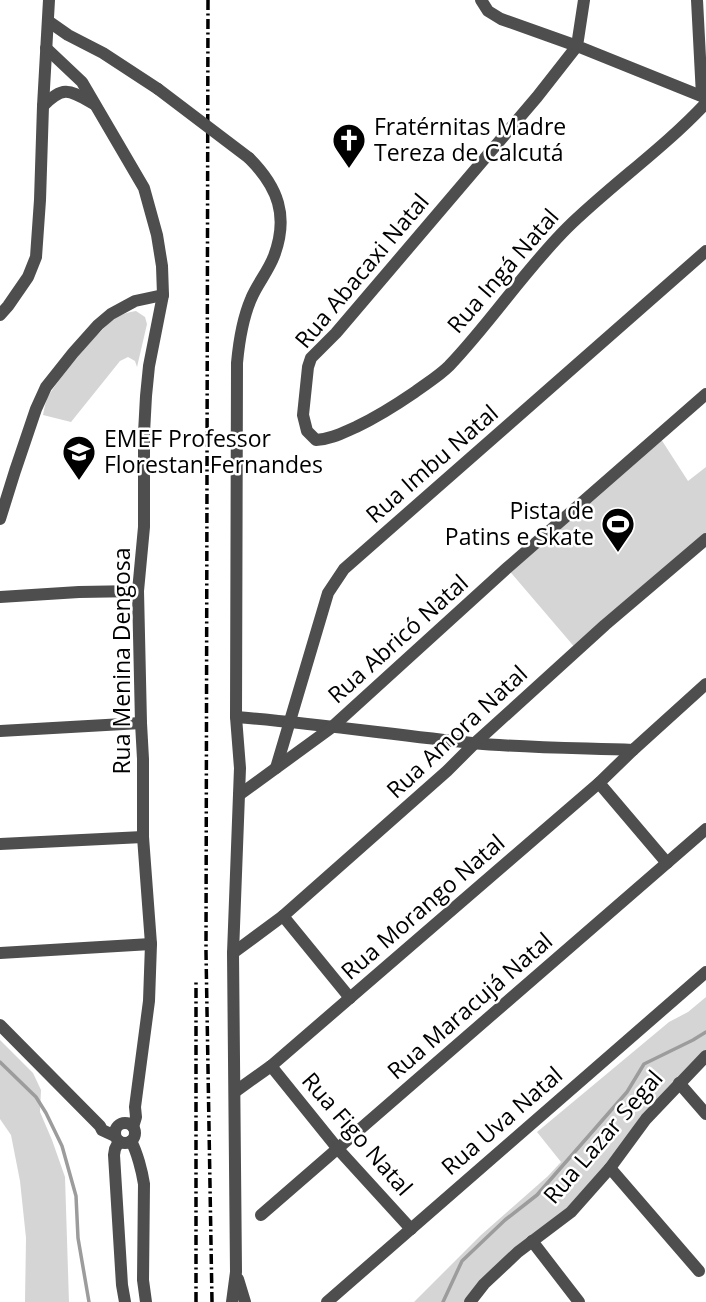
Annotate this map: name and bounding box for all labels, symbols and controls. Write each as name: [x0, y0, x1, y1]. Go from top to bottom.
place label: Fratérnitas Madre Tereza de Calcutá: [374, 110, 566, 168]
church icon: Fratérnitas Madre Tereza de Calcutá: [330, 121, 368, 170]
street label: Rua Abacaxi Natal: [287, 186, 436, 355]
street label: Rua Ingá Natal: [439, 201, 565, 340]
street label: Rua Imbu Natal: [358, 397, 504, 530]
place label: EMEF Professor Florestan Fernandes: [104, 422, 323, 480]
school or university icon: EMEF Professor Florestan Fernandes: [60, 433, 98, 482]
place label: Pista de Patins e Skate: [445, 494, 594, 552]
sports icon: Pista de Patins e Skate: [599, 505, 637, 554]
street label: Rua Menina Dengosa: [105, 547, 137, 775]
street label: Rua Abricó Natal: [320, 567, 474, 710]
street label: Rua Amora Natal: [379, 658, 534, 805]
street label: Rua Morango Natal: [334, 826, 511, 986]
street label: Rua Maracujá Natal: [380, 925, 559, 1086]
street label: Rua Uva Natal: [434, 1059, 569, 1182]
street label: Rua Lazar Segal: [535, 1063, 669, 1210]
street label: Rua Figo Natal: [295, 1065, 420, 1202]

